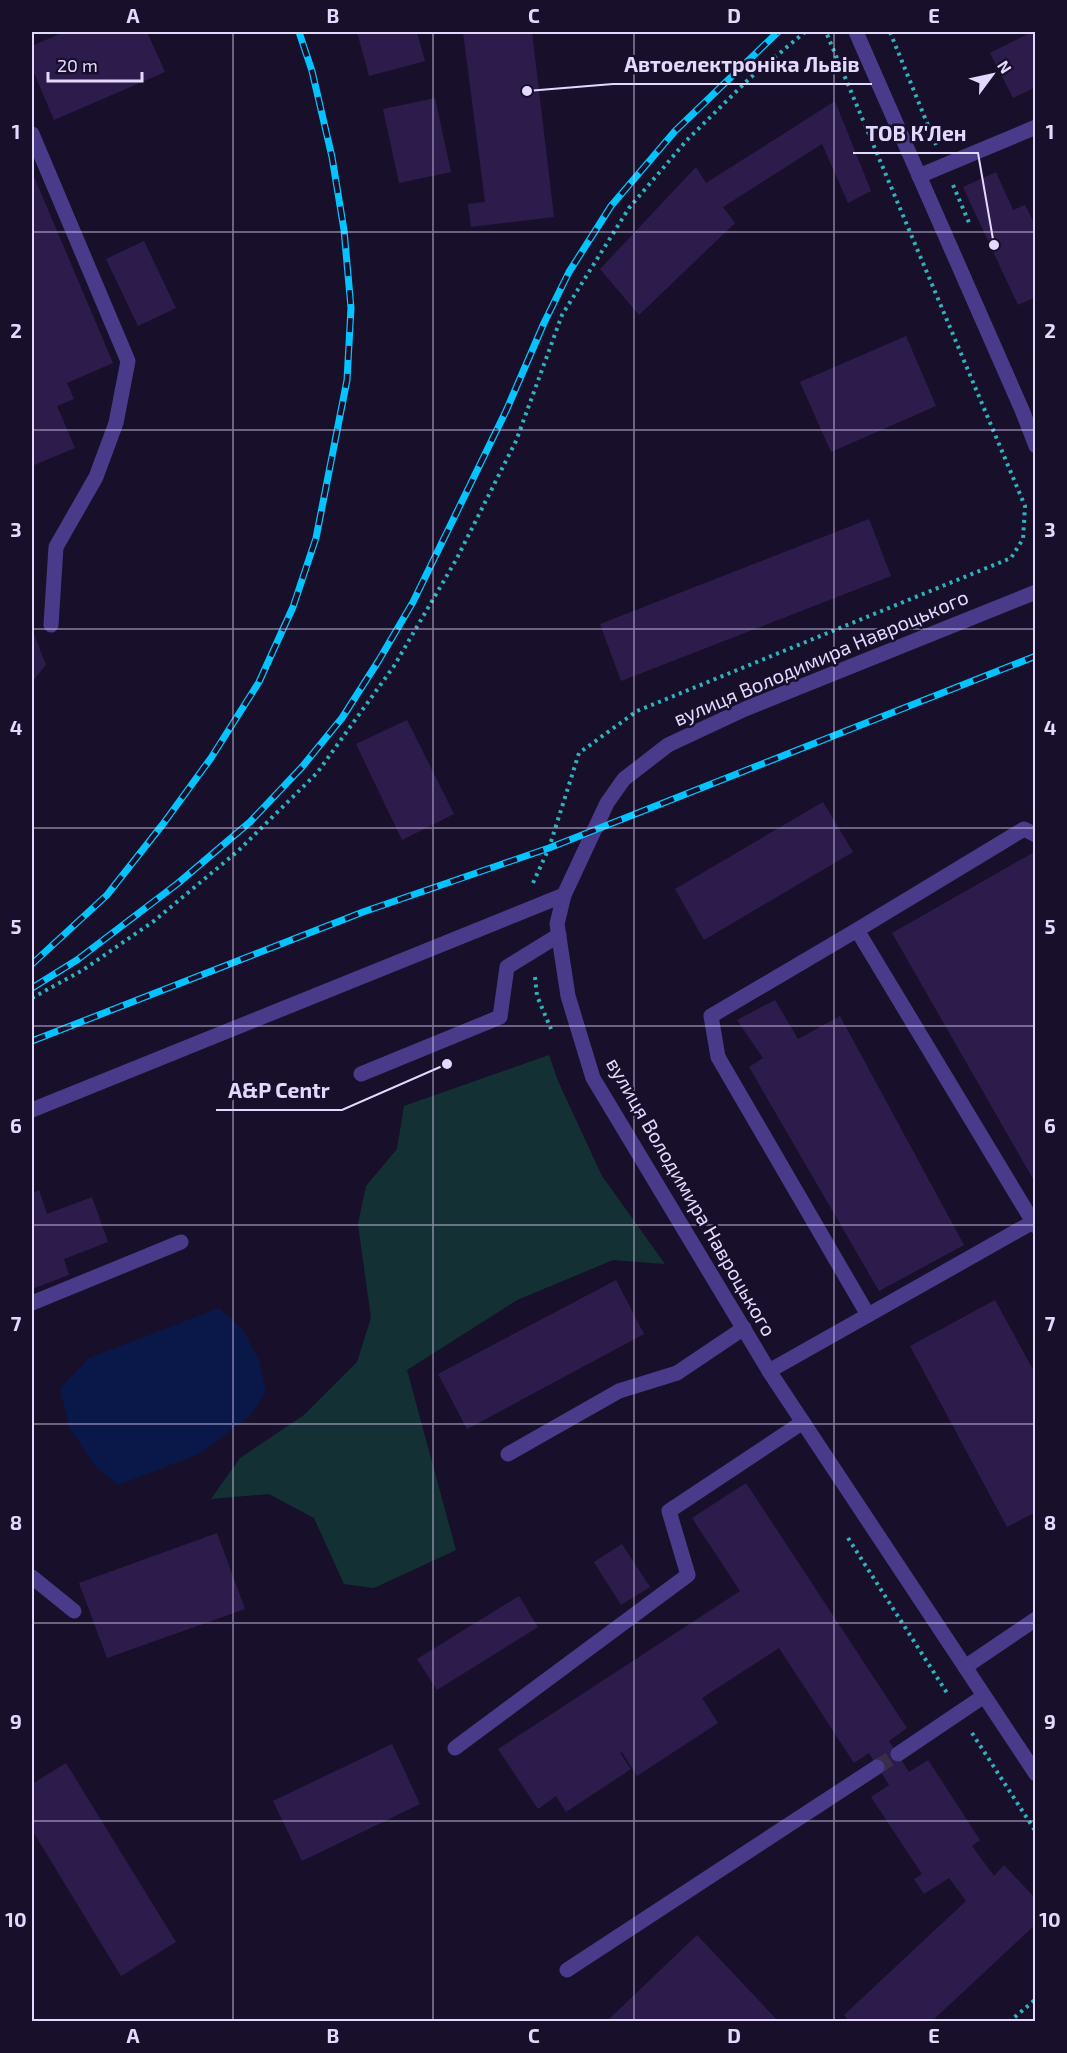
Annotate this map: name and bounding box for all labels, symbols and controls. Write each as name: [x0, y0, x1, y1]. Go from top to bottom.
text: A: [126, 3, 140, 27]
text: B: [327, 3, 339, 27]
text: C: [528, 3, 540, 27]
text: D: [727, 3, 741, 27]
text: E: [928, 3, 940, 27]
scale bar: [48, 45, 142, 83]
callout: Автоелектроніка Львів: [613, 45, 872, 84]
north arrow: [962, 45, 1022, 105]
text: Автоелектроніка Львів: [624, 51, 860, 76]
text: 20 m: [57, 54, 98, 76]
text: N: [994, 57, 1016, 77]
callout: ТОВ К'Лен: [853, 114, 978, 153]
text: 1: [12, 119, 20, 143]
text: 1: [1046, 119, 1054, 143]
text: ТОВ К'Лен: [866, 120, 966, 145]
text: 2: [10, 318, 22, 342]
text: 2: [1044, 318, 1056, 342]
text: 3: [10, 517, 22, 541]
text: 3: [1044, 517, 1056, 541]
street label: вулиця Володимира Навроцького: [670, 584, 972, 731]
text: 4: [10, 715, 23, 739]
text: 4: [1044, 715, 1057, 739]
text: 5: [10, 914, 22, 938]
text: 5: [1044, 914, 1056, 938]
street label: вулиця Володимира Навроцького: [601, 1053, 782, 1341]
callout: A&P Centr: [216, 1071, 342, 1110]
text: A&P Centr: [228, 1077, 330, 1102]
text: 6: [10, 1113, 22, 1137]
text: 6: [1044, 1113, 1056, 1137]
text: 7: [11, 1311, 22, 1335]
text: 7: [1045, 1311, 1056, 1335]
text: 8: [10, 1510, 22, 1534]
text: 8: [1044, 1510, 1056, 1534]
text: 9: [10, 1709, 22, 1733]
text: 9: [1044, 1709, 1056, 1733]
text: 10: [5, 1907, 27, 1931]
text: 10: [1039, 1907, 1061, 1931]
text: A: [126, 2023, 140, 2047]
text: B: [327, 2023, 339, 2047]
text: C: [528, 2023, 540, 2047]
text: D: [727, 2023, 741, 2047]
text: E: [928, 2023, 940, 2047]

